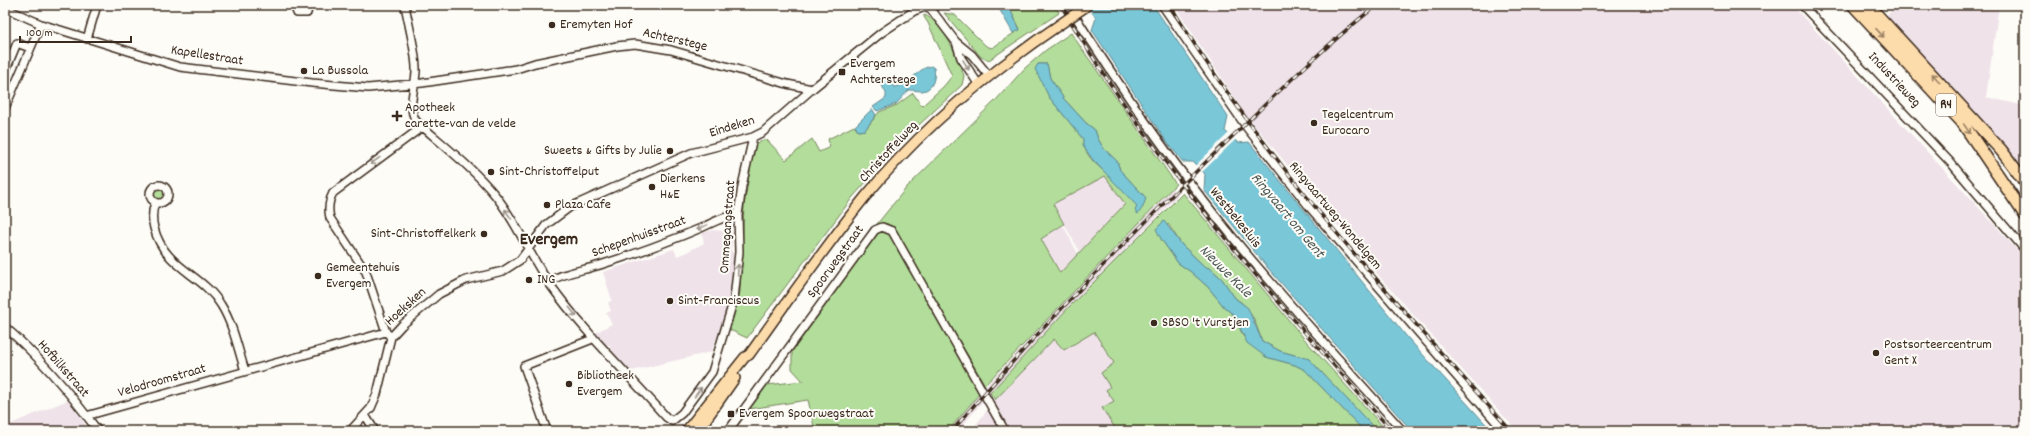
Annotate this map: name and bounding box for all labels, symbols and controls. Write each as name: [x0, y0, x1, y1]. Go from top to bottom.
place label: Eremyten Hof: [560, 15, 633, 35]
scale bar: [20, 18, 131, 44]
marker: Eremyten Hof: [547, 20, 557, 30]
street label: Achterstege: [641, 23, 709, 57]
text: 100 m: [26, 25, 53, 42]
one-way arrow: [1875, 28, 1884, 38]
street label: Kapellestraat: [169, 40, 245, 72]
street label: Industrieweg: [1863, 48, 1925, 112]
place label: Evergem Achterstege: [850, 54, 916, 90]
one-way arrow: [962, 59, 970, 71]
place label: La Bussola: [312, 61, 369, 81]
marker: La Bussola: [299, 66, 309, 76]
marker: Evergem Achterstege: [837, 67, 847, 77]
one-way arrow: [1931, 73, 1941, 83]
road number: R4: [1936, 94, 1956, 116]
place label: Apotheek carette-van de velde: [405, 98, 516, 134]
place label: Tegelcentrum Eurocaro: [1322, 105, 1394, 141]
marker: Apotheek carette-van de velde: [392, 111, 402, 121]
street label: Eindeken: [707, 111, 757, 143]
street label: Christoffelweg: [855, 116, 923, 188]
marker: Tegelcentrum Eurocaro: [1309, 118, 1319, 128]
one-way arrow: [1963, 124, 1971, 135]
place label: Sweets & Gifts by Julie: [544, 141, 662, 161]
marker: Sweets & Gifts by Julie: [665, 146, 675, 156]
one-way arrow: [370, 157, 381, 166]
street label: Ringvaartweg-Wondelgem: [1284, 157, 1386, 275]
place label: Sint-Christoffelput: [499, 162, 599, 182]
marker: Sint-Christoffelput: [486, 167, 496, 177]
place label: Dierkens H&E: [660, 169, 706, 205]
water label: Ringvaart om Gent: [1245, 169, 1330, 265]
street label: Ommegangstraat: [715, 180, 741, 274]
marker: Dierkens H&E: [647, 182, 657, 192]
street label: Westbekesluis: [1204, 183, 1266, 253]
place label: Plaza Cafe: [555, 195, 611, 215]
marker: Plaza Cafe: [542, 200, 552, 210]
one-way arrow: [504, 209, 512, 220]
street label: Schepenhuisstraat: [589, 211, 689, 263]
street label: Spoorwegstraat: [803, 221, 869, 303]
place label: Sint-Christoffelkerk: [371, 224, 476, 244]
one-way arrow: [696, 224, 708, 232]
district label: Evergem: [520, 228, 578, 253]
marker: Sint-Christoffelkerk: [479, 229, 489, 239]
water label: Nieuwe Kale: [1194, 241, 1257, 304]
place label: Gemeentehuis Evergem: [326, 258, 400, 294]
one-way arrow: [734, 264, 741, 277]
place label: ING: [537, 270, 555, 290]
marker: Gemeentehuis Evergem: [313, 271, 323, 281]
marker: ING: [524, 275, 534, 285]
street label: Hoeksken: [381, 283, 431, 331]
place label: Sint-Franciscus: [678, 291, 759, 311]
marker: Sint-Franciscus: [665, 296, 675, 306]
one-way arrow: [568, 307, 577, 318]
place label: SBSO 't Vurstjen: [1162, 313, 1249, 333]
marker: SBSO 't Vurstjen: [1149, 318, 1159, 328]
place label: Postsorteercentrum Gent X: [1884, 335, 1992, 371]
street label: Hofbilkstraat: [32, 336, 94, 402]
marker: Postsorteercentrum Gent X: [1871, 348, 1881, 358]
street label: Velodroomstraat: [116, 359, 208, 403]
place label: Bibliotheek Evergem: [577, 366, 634, 402]
marker: Bibliotheek Evergem: [564, 379, 574, 389]
one-way arrow: [694, 387, 702, 398]
place label: Evergem Spoorwegstraat: [739, 404, 874, 424]
marker: Evergem Spoorwegstraat: [726, 409, 736, 419]

